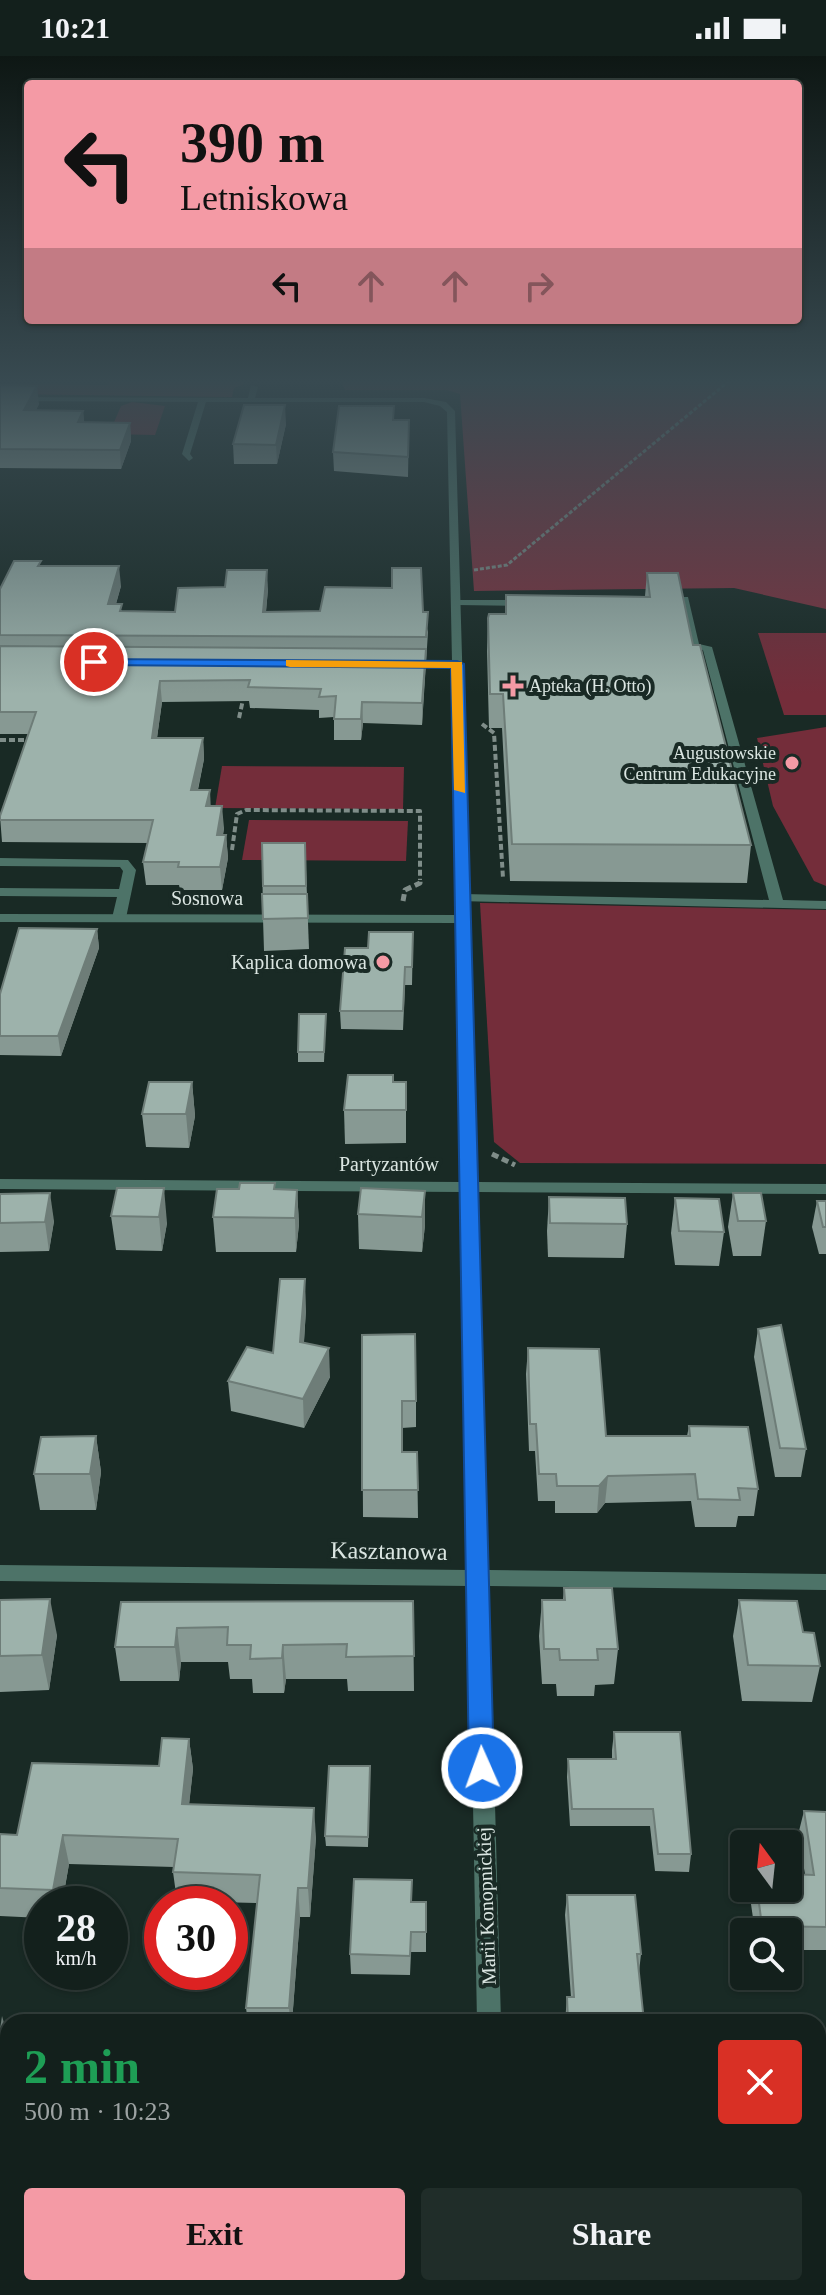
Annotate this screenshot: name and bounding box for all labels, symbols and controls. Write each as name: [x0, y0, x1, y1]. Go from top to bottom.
text: 10:21: [40, 11, 110, 44]
icon: left: [48, 112, 152, 216]
text: 390 m: [180, 112, 325, 174]
text: Letniskowa: [180, 178, 348, 218]
icon: left: [265, 264, 309, 308]
icon: ahead: [349, 264, 393, 308]
icon: ahead: [433, 264, 477, 308]
icon: right: [517, 264, 561, 308]
pin: [60, 628, 128, 696]
icon: arrive: [72, 640, 116, 684]
place label: Apteka (H. Otto): [529, 676, 651, 697]
marker: Apteka (H. Otto): [504, 677, 522, 695]
place label: Augustowskie Centrum Edukacyjne: [624, 743, 776, 784]
marker: Augustowskie Centrum Edukacyjne: [783, 754, 801, 772]
street label: Sosnowa: [171, 887, 243, 909]
place label: Kaplica domowa: [231, 951, 367, 974]
marker: Kaplica domowa: [374, 953, 392, 971]
street label: Partyzantów: [339, 1153, 440, 1176]
street label: Kasztanowa: [330, 1537, 448, 1565]
position arrow: [440, 1726, 524, 1810]
street label: Marii Konopnickiej: [472, 1826, 501, 1985]
north arrow: [730, 1830, 802, 1902]
map controls: [730, 1830, 802, 1990]
speed limit sign: 30: [144, 1886, 248, 1990]
text: 28: [56, 1905, 96, 1950]
button: search: [730, 1918, 802, 1990]
text: km/h: [55, 1947, 97, 1969]
text: 2 min: [24, 2040, 140, 2093]
button: close: [718, 2040, 802, 2124]
text: 500 m · 10:23: [24, 2097, 171, 2126]
button: Exit: [24, 2188, 405, 2280]
button: Share: [421, 2188, 802, 2280]

